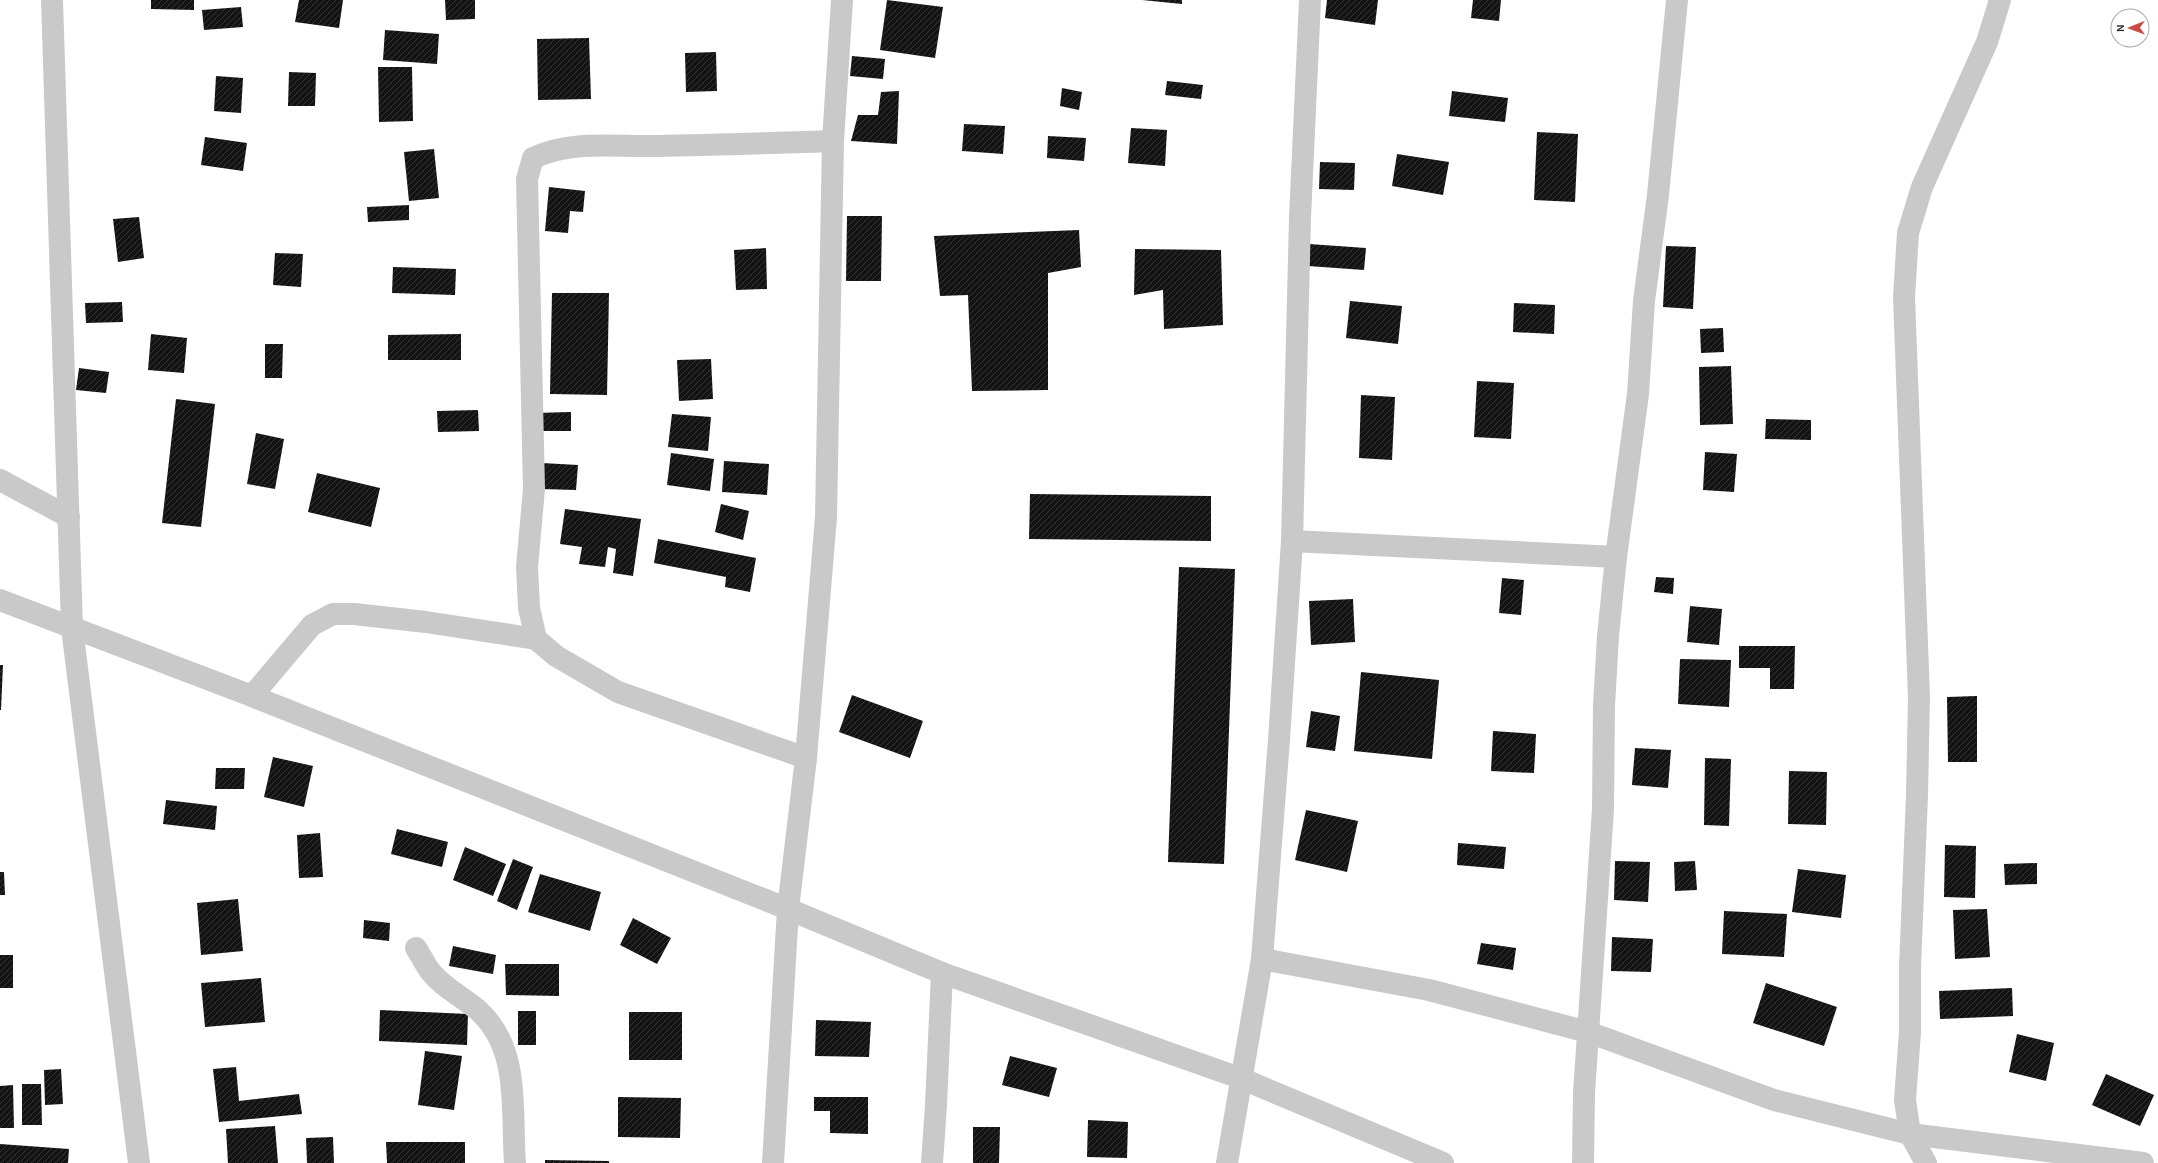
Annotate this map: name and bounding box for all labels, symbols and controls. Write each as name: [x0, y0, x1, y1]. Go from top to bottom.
north arrow: [2110, 8, 2150, 48]
text: N: [2115, 24, 2126, 32]

